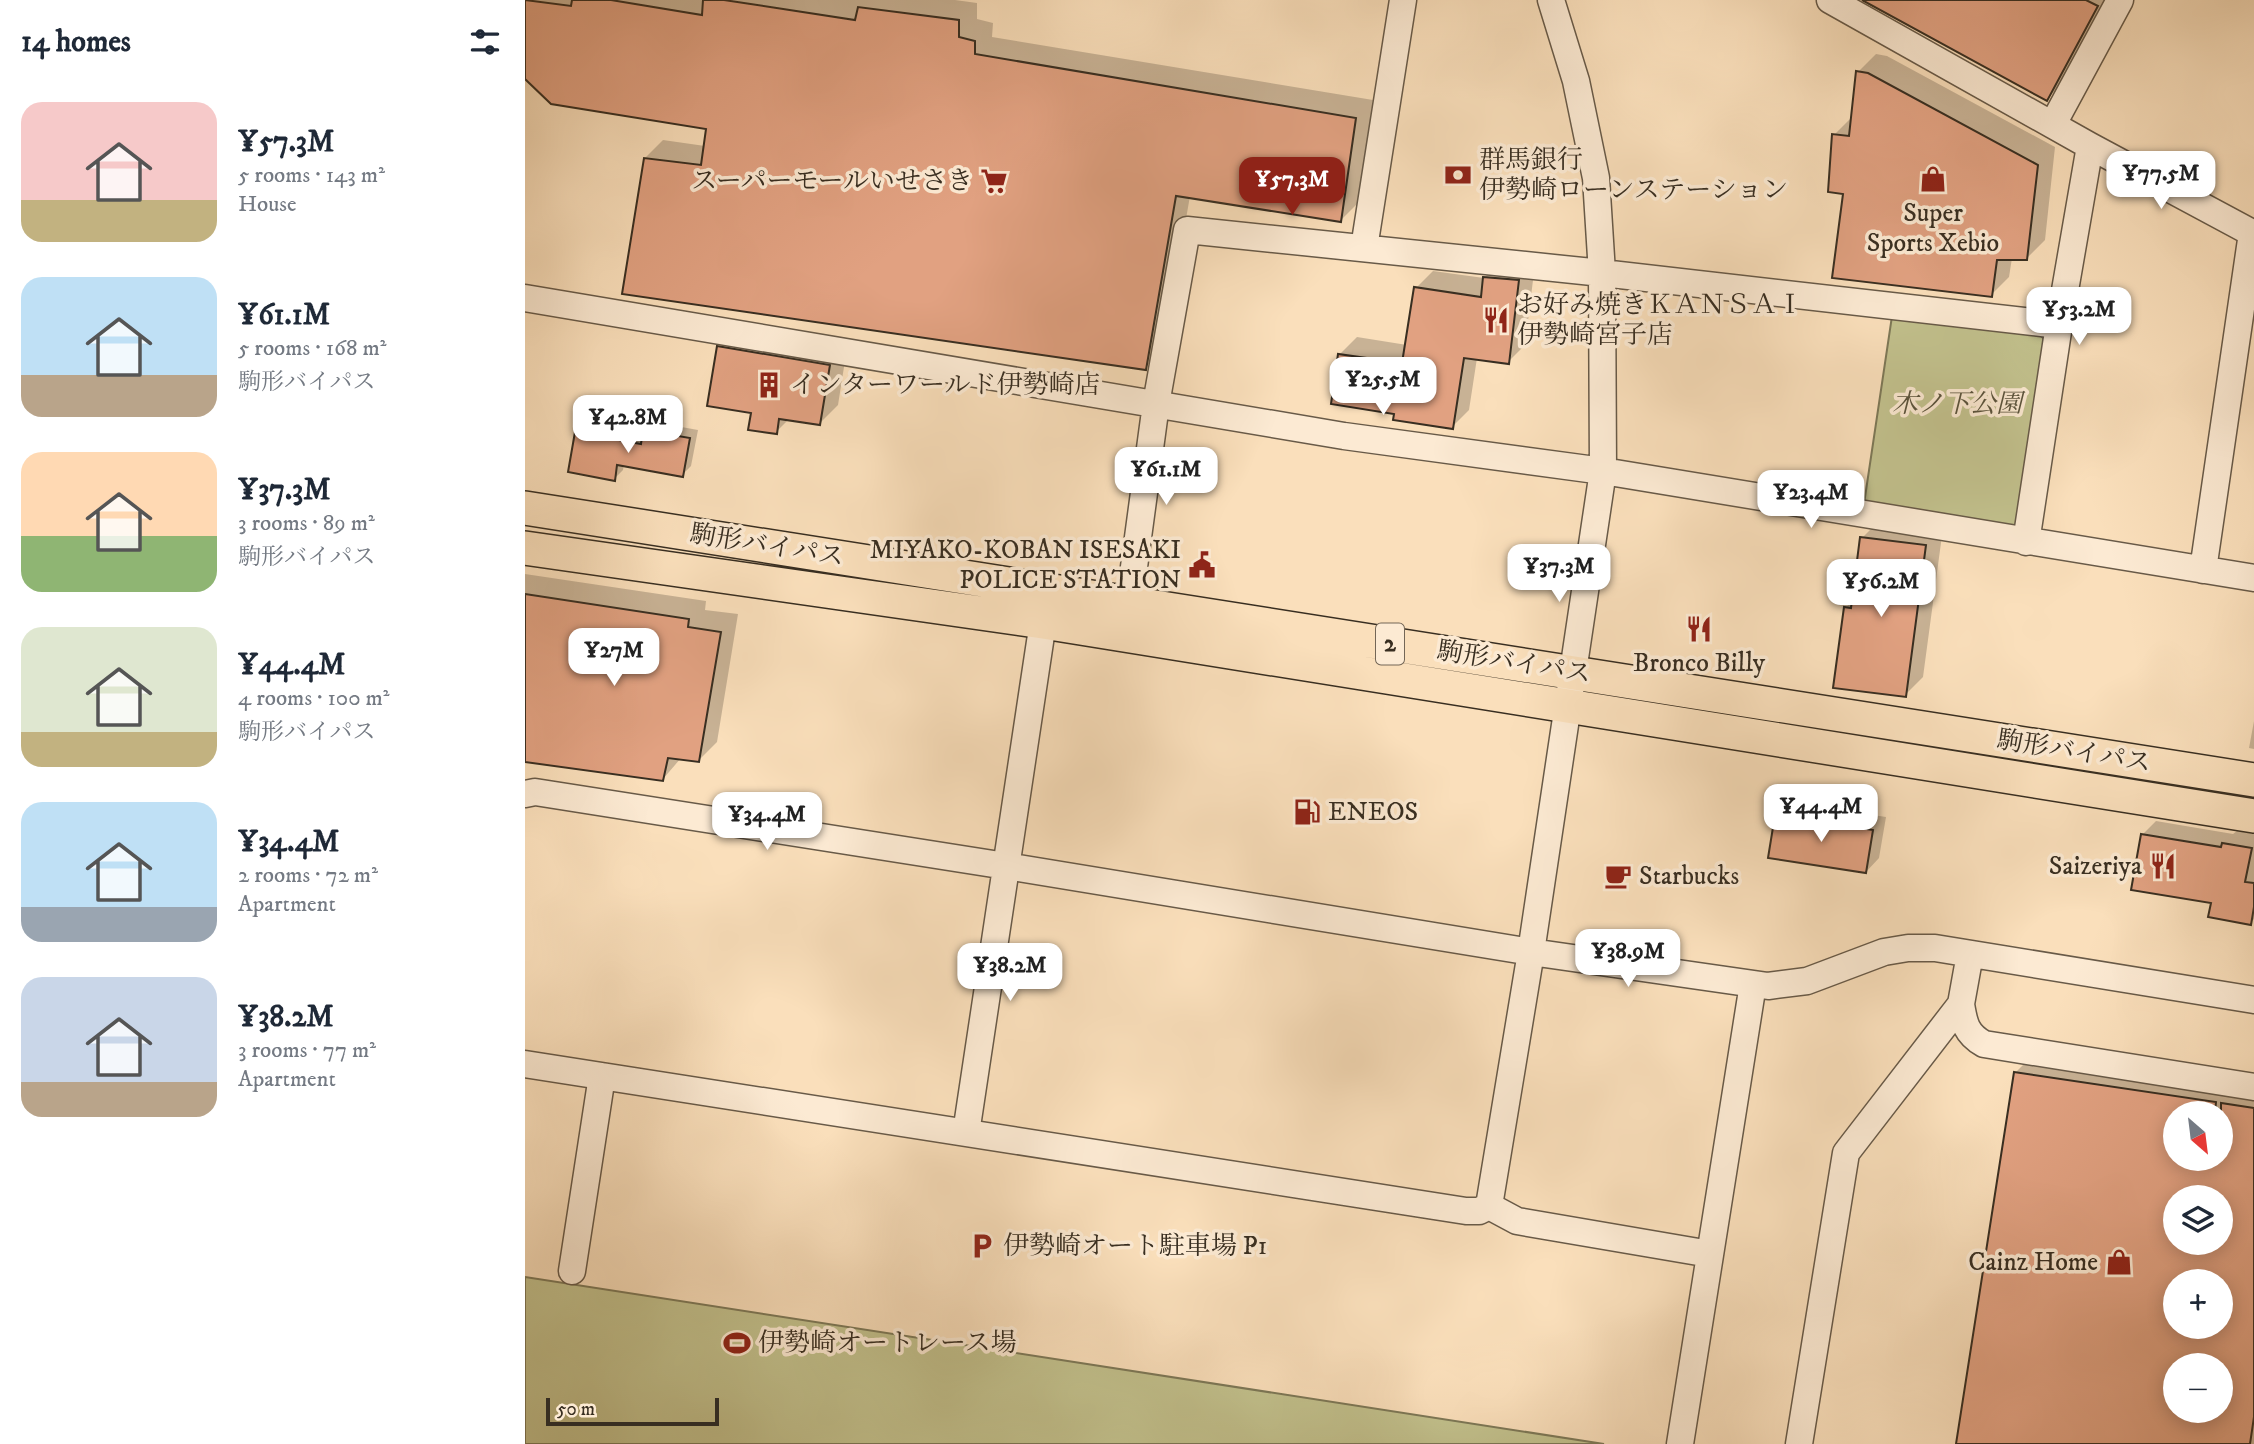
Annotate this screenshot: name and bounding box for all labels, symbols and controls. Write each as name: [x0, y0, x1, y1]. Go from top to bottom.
icon: filters: [466, 23, 504, 61]
text: 14 homes: [21, 24, 131, 61]
text: ¥57.3M: [238, 124, 334, 161]
icon: home: [77, 130, 161, 214]
place label: 群馬銀行 伊勢崎ローンステーション: [1479, 144, 1788, 207]
pin: ¥77.5M: [2104, 152, 2218, 211]
pin: ¥57.3M: [1235, 158, 1349, 217]
text: ¥77.5M: [2122, 159, 2200, 188]
bank icon: 群馬銀行 伊勢崎ローンステーション: [1443, 160, 1473, 190]
text: 5 rooms · 143 m²: [238, 161, 385, 190]
shop icon: Super Sports Xebio: [1918, 164, 1948, 194]
place label: スーパーモールいせさき: [691, 165, 973, 198]
text: ¥57.3M: [1255, 165, 1329, 194]
supermarket icon: スーパーモールいせさき: [979, 166, 1009, 196]
text: House: [238, 190, 296, 219]
place label: Super Sports Xebio: [1867, 197, 1999, 260]
pin: ¥53.2M: [2022, 288, 2136, 347]
place label: お好み焼きＫＡＮＳＡＩ 伊勢崎宮子店: [1517, 289, 1803, 352]
text: ¥53.2M: [2042, 295, 2116, 324]
text: ¥61.1M: [238, 297, 330, 334]
icon: home: [77, 305, 161, 389]
restaurant icon: お好み焼きＫＡＮＳＡＩ 伊勢崎宮子店: [1481, 305, 1511, 335]
text: 5 rooms · 168 m²: [238, 334, 386, 363]
pin: ¥25.5M: [1326, 358, 1440, 417]
text: ¥25.5M: [1346, 365, 1420, 394]
text: 駒形バイパス: [238, 368, 376, 397]
place label: インターワールド伊勢崎店: [790, 369, 1100, 402]
building icon: インターワールド伊勢崎店: [754, 370, 784, 400]
park label: 木ノ下公園: [1892, 388, 2026, 421]
pin: ¥42.8M: [571, 396, 685, 455]
text: ¥42.8M: [589, 403, 667, 432]
pin: ¥61.1M: [1109, 448, 1223, 507]
text: ¥61.1M: [1131, 455, 1201, 484]
pin: ¥23.4M: [1754, 470, 1868, 530]
text: ¥37.3M: [238, 472, 331, 509]
text: ¥23.4M: [1773, 478, 1849, 507]
icon: home: [77, 480, 161, 564]
text: 3 rooms · 89 m²: [238, 509, 375, 538]
street label: 駒形バイパス: [688, 518, 846, 574]
place label: MIYAKO-KOBAN ISESAKI POLICE STATION: [870, 534, 1181, 597]
text: 駒形バイパス: [238, 543, 376, 572]
pin: ¥37.3M: [1502, 544, 1616, 604]
public building icon: MIYAKO-KOBAN ISESAKI POLICE STATION: [1187, 550, 1217, 580]
text: ¥37.3M: [1523, 552, 1595, 581]
pin: ¥56.2M: [1824, 560, 1938, 619]
text: ¥56.2M: [1843, 567, 1919, 596]
restaurant icon: Bronco Billy: [1684, 614, 1714, 644]
road number: 2: [1376, 624, 1404, 664]
pin: ¥27M: [573, 628, 655, 688]
street label: 駒形バイパス: [1435, 635, 1593, 691]
text: ¥27M: [584, 636, 644, 665]
text: ¥44.4M: [238, 647, 346, 684]
place label: Bronco Billy: [1633, 647, 1766, 680]
icon: home: [77, 655, 161, 739]
text: 4 rooms · 100 m²: [238, 684, 390, 713]
text: 駒形バイパス: [238, 718, 376, 747]
street label: 駒形バイパス: [1995, 724, 2153, 780]
pin: ¥44.4M: [1764, 784, 1878, 844]
pin: ¥34.4M: [710, 792, 824, 852]
text: ¥44.4M: [1780, 792, 1862, 821]
place label: ENEOS: [1328, 796, 1418, 829]
fuel station icon: ENEOS: [1292, 797, 1322, 827]
text: ¥34.4M: [728, 800, 806, 829]
text: ¥34.4M: [238, 824, 339, 861]
icon: home: [77, 830, 161, 914]
place label: Saizeriya: [2049, 850, 2142, 883]
restaurant icon: Saizeriya: [2148, 851, 2178, 881]
place label: Starbucks: [1639, 860, 1739, 893]
text: 2 rooms · 72 m²: [238, 861, 378, 890]
cafe icon: Starbucks: [1603, 861, 1633, 891]
text: Apartment: [238, 890, 336, 919]
pin: ¥38.9M: [1571, 930, 1685, 989]
text: ¥38.9M: [1591, 937, 1665, 966]
pin: ¥38.2M: [953, 944, 1067, 1003]
text: ¥38.2M: [973, 951, 1047, 980]
text: ¥38.2M: [238, 999, 334, 1036]
icon: home: [77, 1005, 161, 1089]
text: 3 rooms · 77 m²: [238, 1036, 376, 1065]
text: Apartment: [238, 1065, 336, 1094]
north arrow: [2163, 1101, 2233, 1171]
map controls: [2163, 1101, 2233, 1423]
button: layers: [2163, 1185, 2233, 1255]
place label: 伊勢崎オート駐車場 P1: [1003, 1230, 1267, 1263]
parking icon: 伊勢崎オート駐車場 P1: [967, 1231, 997, 1261]
place label: Cainz Home: [1968, 1246, 2098, 1279]
shop icon: Cainz Home: [2104, 1247, 2134, 1277]
button: +: [2163, 1269, 2233, 1339]
place label: 伊勢崎オートレース場: [758, 1327, 1017, 1360]
sports icon: 伊勢崎オートレース場: [722, 1328, 752, 1358]
button: −: [2163, 1353, 2233, 1423]
scale bar: [546, 1395, 719, 1427]
text: 50 m: [557, 1398, 595, 1421]

